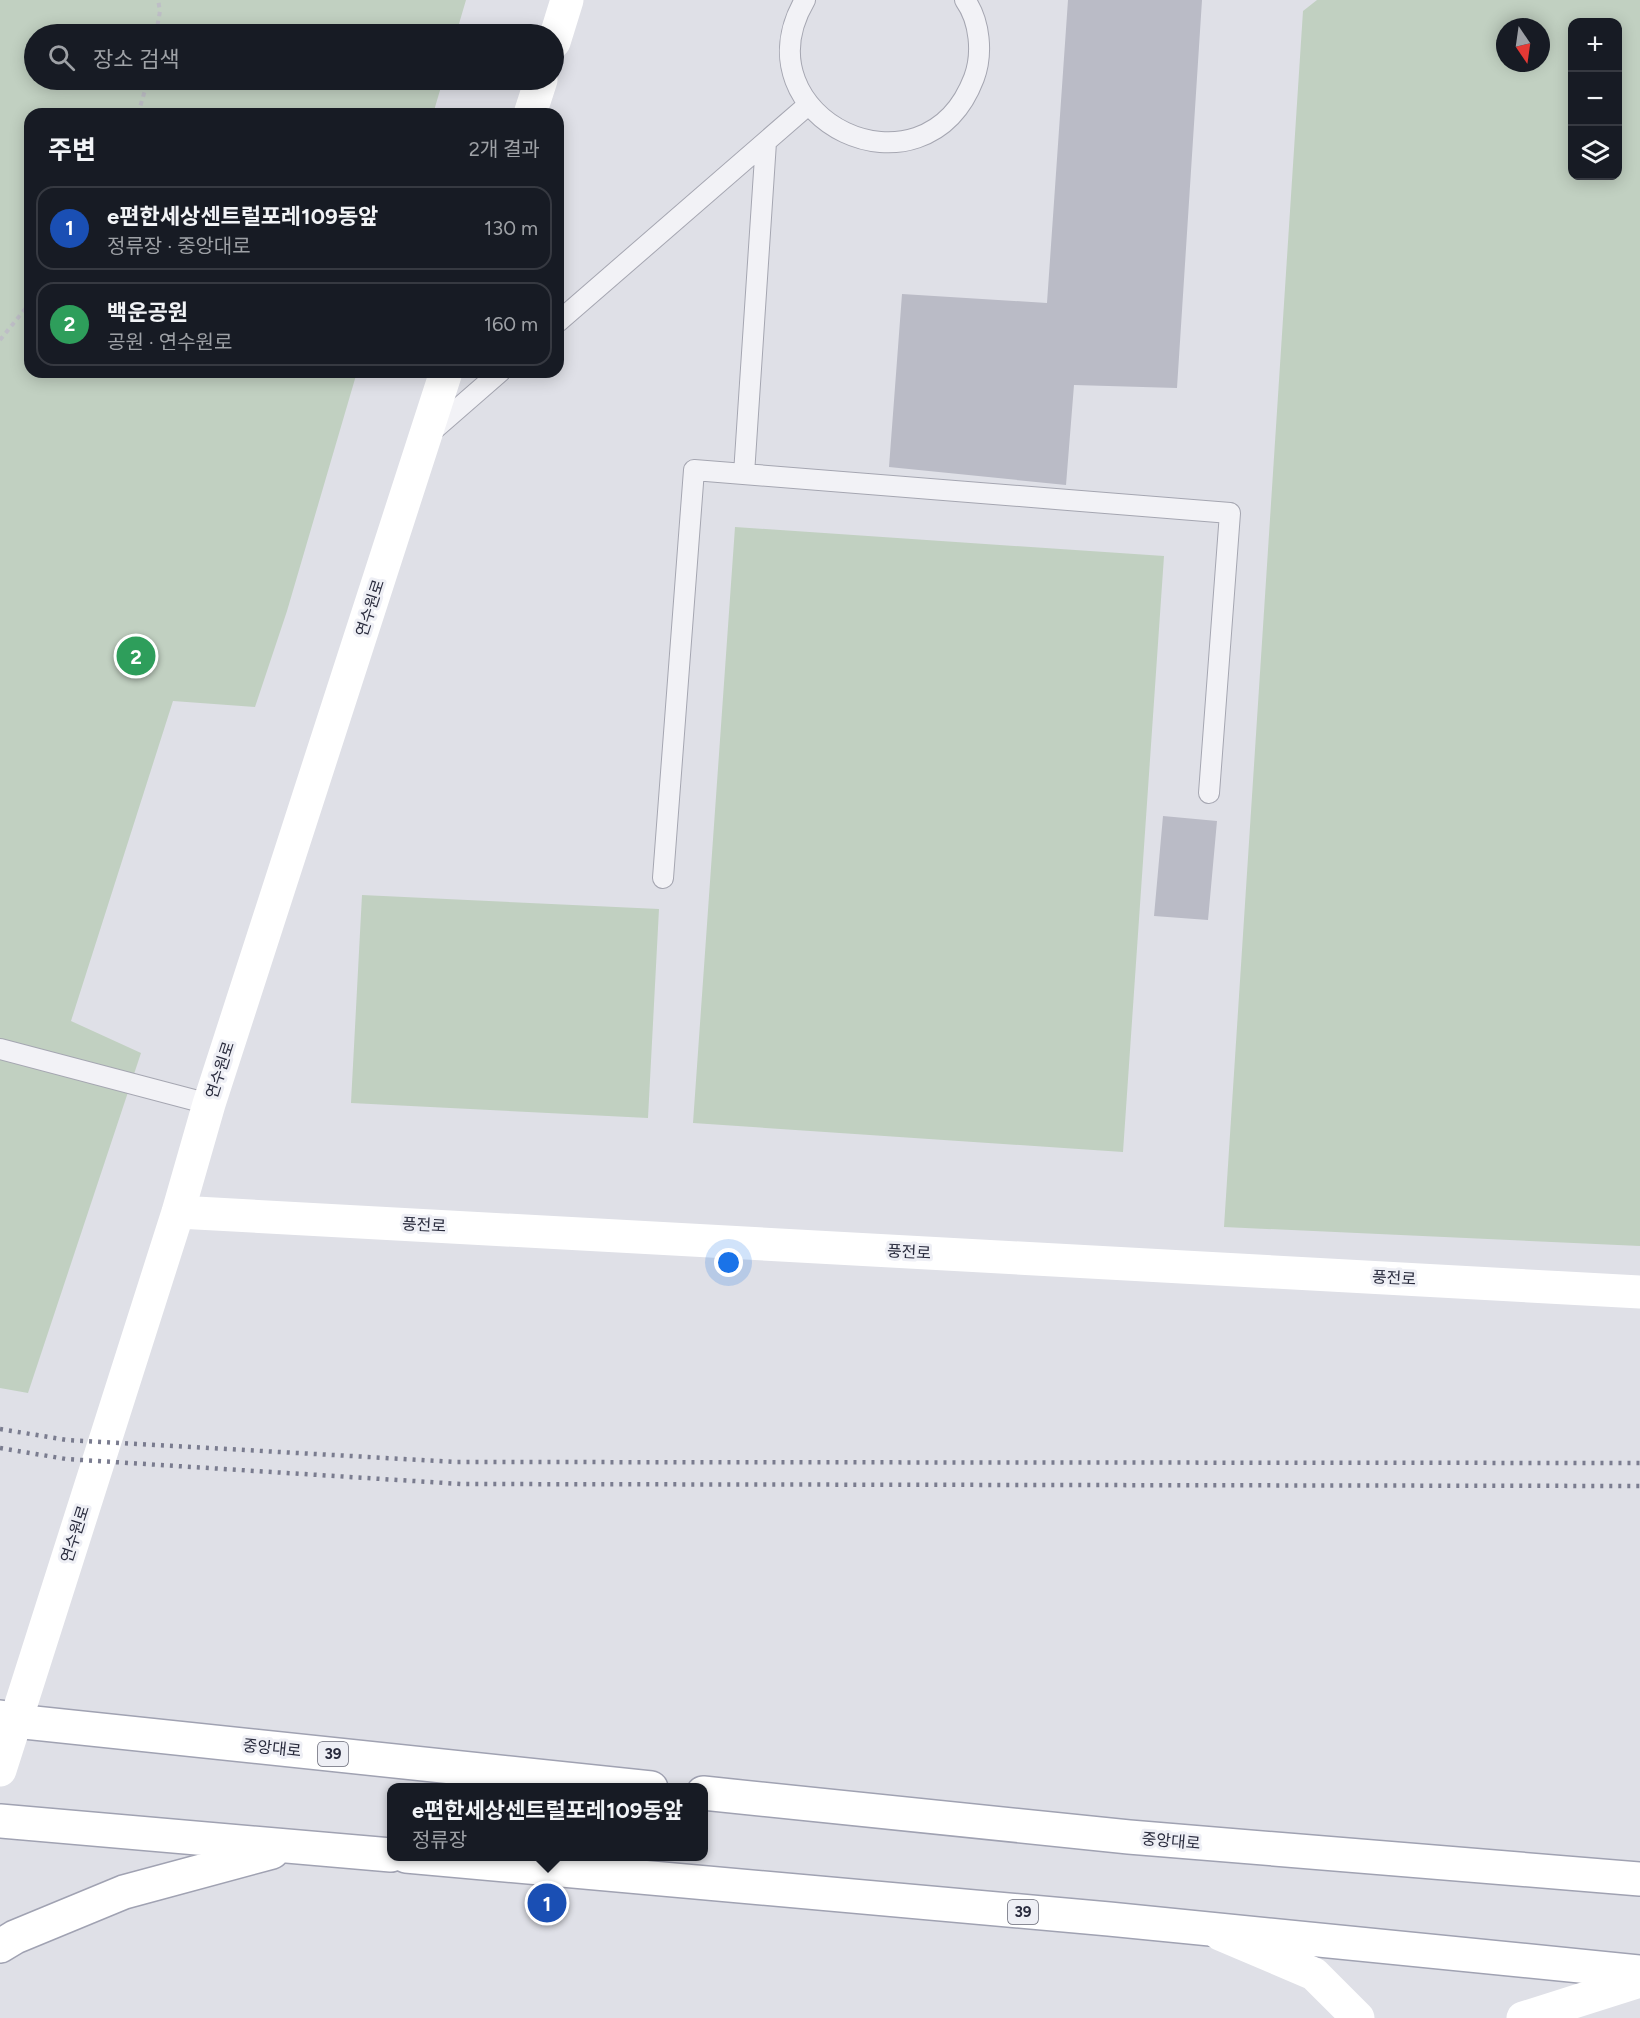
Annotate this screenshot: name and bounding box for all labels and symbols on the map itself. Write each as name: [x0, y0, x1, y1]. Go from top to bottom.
north arrow: [1496, 18, 1550, 72]
street label: 연수원로: [352, 577, 388, 639]
pin: 2: [116, 634, 156, 678]
street label: 연수원로: [202, 1039, 238, 1101]
street label: 풍전로: [401, 1214, 447, 1236]
street label: 풍전로: [886, 1241, 932, 1263]
your location: [714, 1248, 743, 1277]
street label: 풍전로: [1371, 1267, 1417, 1289]
street label: 연수원로: [57, 1503, 93, 1565]
street label: 중앙대로: [242, 1735, 303, 1761]
road number: 39: [318, 1742, 348, 1766]
street label: 중앙대로: [1141, 1829, 1201, 1853]
pin: 1: [528, 1880, 566, 1926]
road number: 39: [1008, 1900, 1038, 1924]

